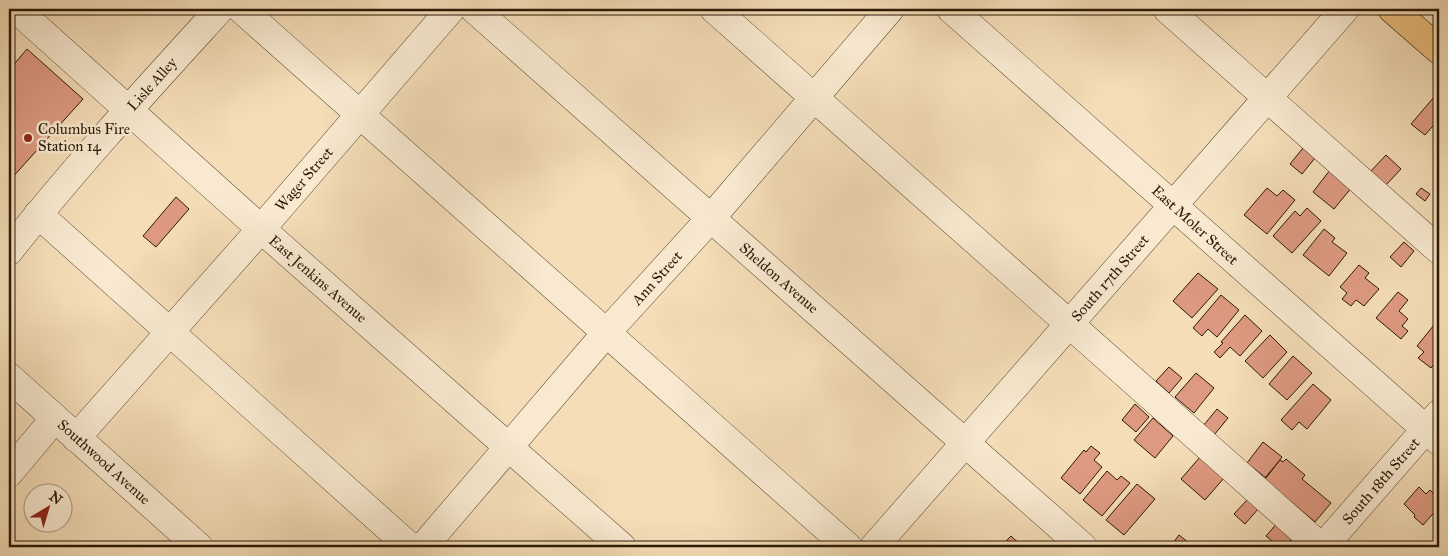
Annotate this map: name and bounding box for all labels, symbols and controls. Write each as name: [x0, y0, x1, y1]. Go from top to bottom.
street label: Lisle Alley: [123, 53, 181, 114]
place label: Columbus Fire Station 14: [38, 120, 130, 155]
marker: Columbus Fire Station 14: [22, 132, 34, 144]
street label: Wager Street: [271, 143, 337, 215]
street label: East Moler Street: [1148, 181, 1243, 269]
street label: South 17th Street: [1067, 230, 1153, 325]
street label: East Jenkins Avenue: [265, 231, 371, 327]
street label: Sheldon Avenue: [736, 239, 822, 317]
street label: Ann Street: [627, 247, 687, 310]
street label: Southwood Avenue: [54, 416, 154, 508]
street label: South 18th Street: [1338, 433, 1424, 528]
north arrow: [22, 484, 72, 534]
text: N: [46, 488, 66, 509]

